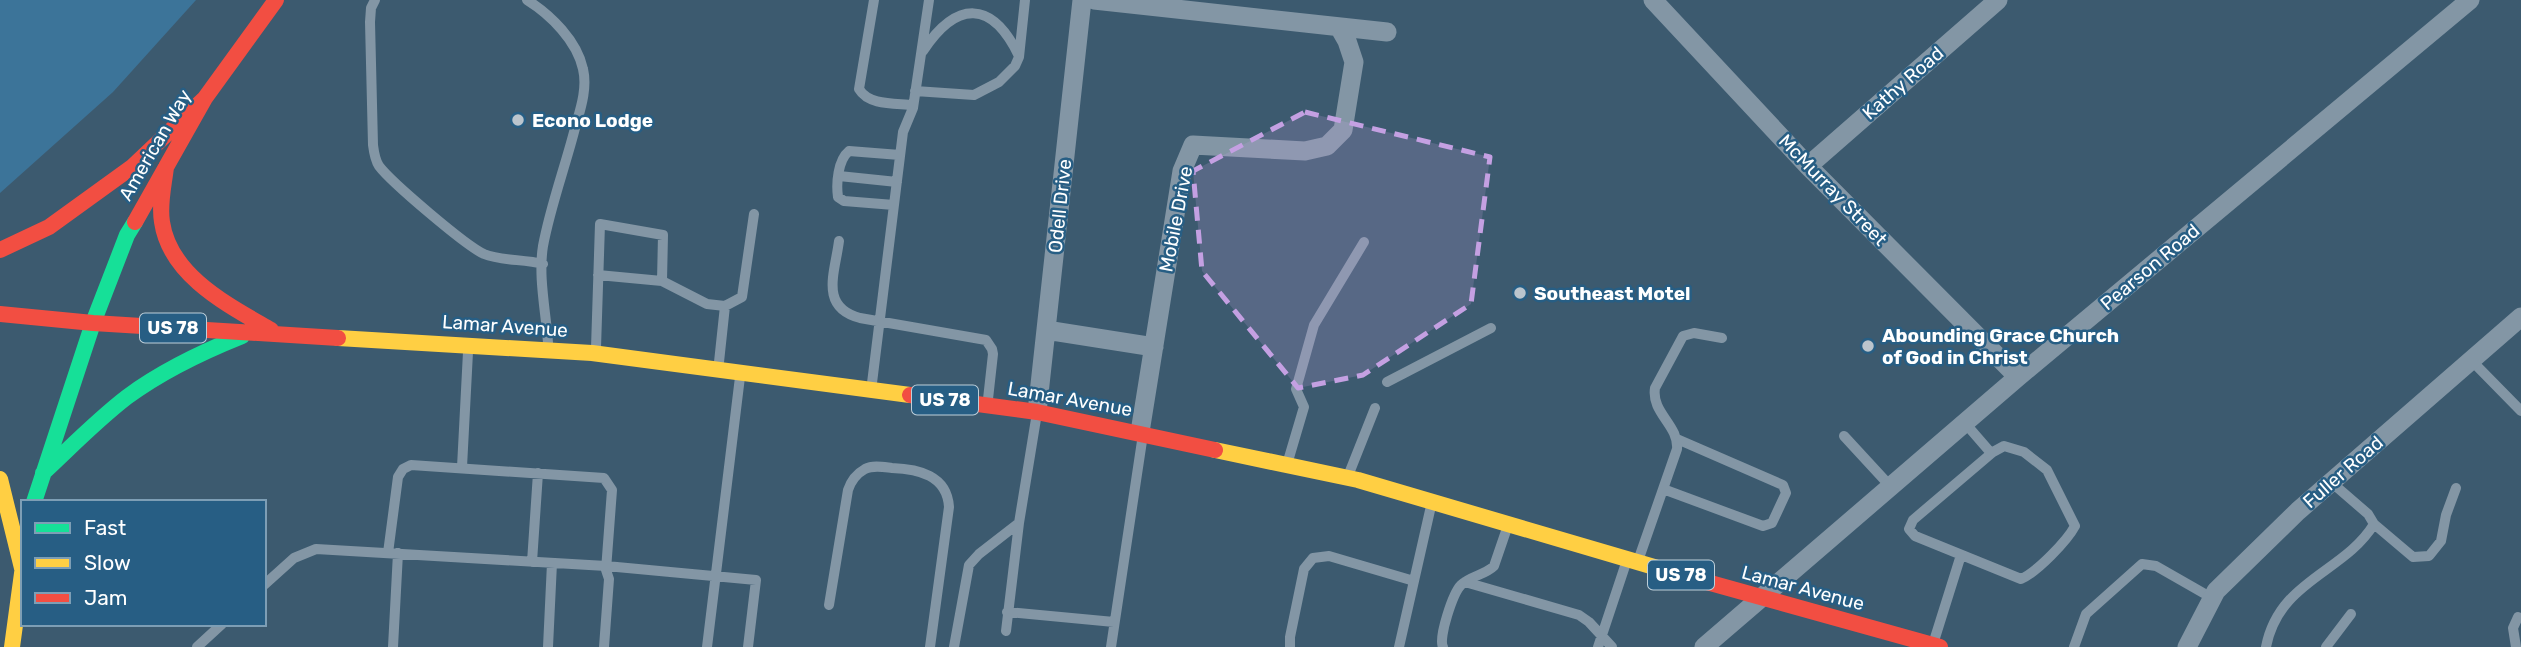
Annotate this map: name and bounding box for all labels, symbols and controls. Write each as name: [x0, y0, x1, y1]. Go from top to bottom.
street label: Kathy Road: [1858, 42, 1948, 124]
street label: American Way: [114, 85, 196, 205]
place label: Econo Lodge: [532, 109, 653, 132]
marker: Econo Lodge: [510, 112, 526, 128]
street label: McMurray Street: [1774, 129, 1892, 251]
street label: Odell Drive: [1044, 158, 1076, 254]
street label: Mobile Drive: [1154, 164, 1198, 274]
street label: Pearson Road: [2096, 219, 2204, 315]
place label: Southeast Motel: [1534, 282, 1690, 305]
marker: Southeast Motel: [1512, 285, 1528, 301]
street label: Lamar Avenue: [441, 310, 569, 342]
road number: US 78: [140, 314, 206, 342]
place label: Abounding Grace Church of God in Christ: [1882, 324, 2119, 369]
marker: Abounding Grace Church of God in Christ: [1860, 338, 1876, 354]
street label: Lamar Avenue: [1006, 377, 1134, 421]
road number: US 78: [912, 386, 978, 414]
street label: Fuller Road: [2298, 431, 2388, 513]
legend: [21, 500, 266, 626]
text: Fast: [84, 515, 126, 540]
text: Slow: [84, 550, 131, 575]
road number: US 78: [1648, 560, 1714, 590]
street label: Lamar Avenue: [1739, 561, 1867, 615]
text: Jam: [84, 585, 128, 610]

